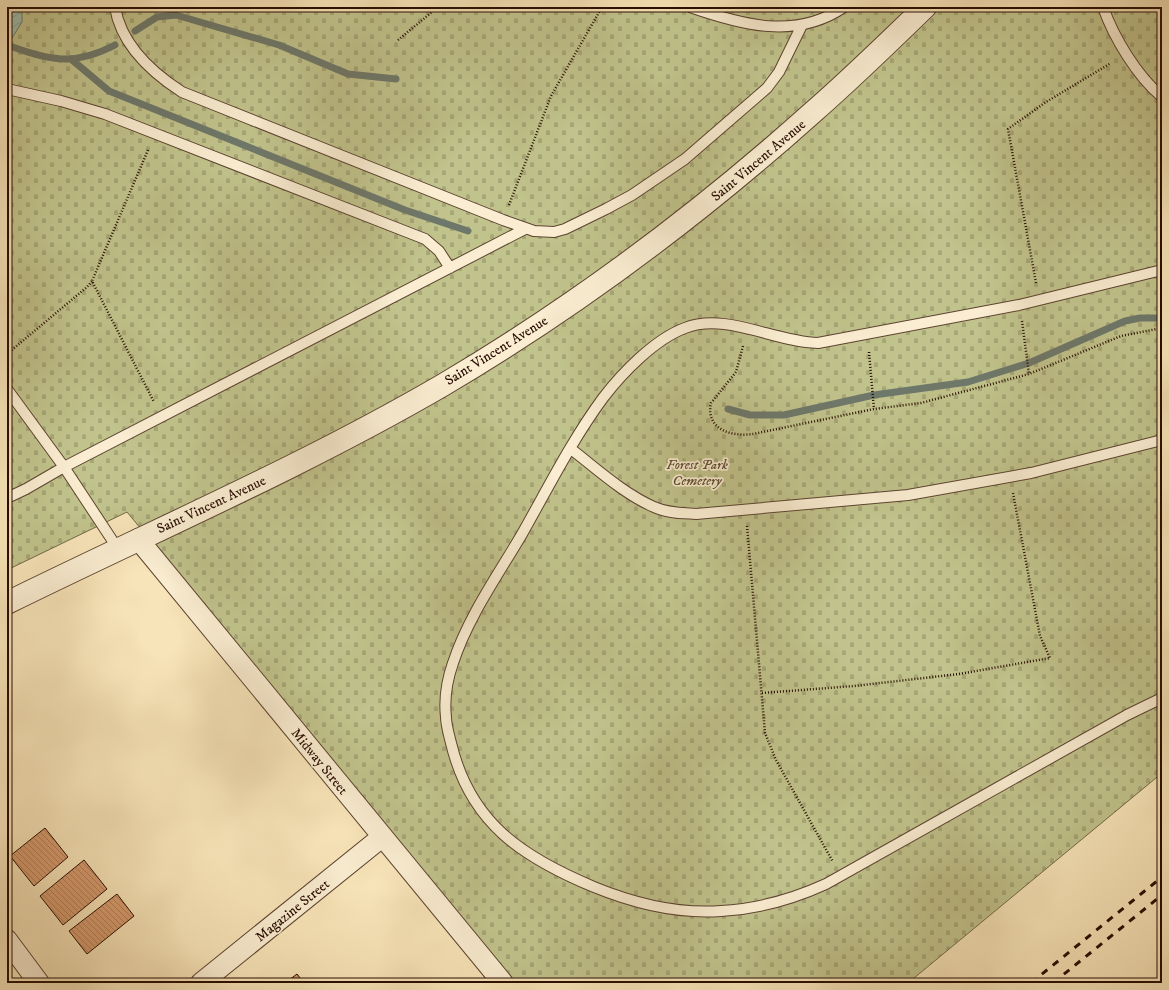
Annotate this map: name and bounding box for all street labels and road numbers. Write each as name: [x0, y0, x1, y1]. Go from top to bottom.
street label: Saint Vincent Avenue: [708, 116, 810, 206]
street label: Saint Vincent Avenue: [442, 312, 552, 390]
street label: Saint Vincent Avenue: [154, 472, 269, 538]
street label: Midway Street: [287, 725, 352, 799]
street label: Magazine Street: [252, 875, 334, 946]

